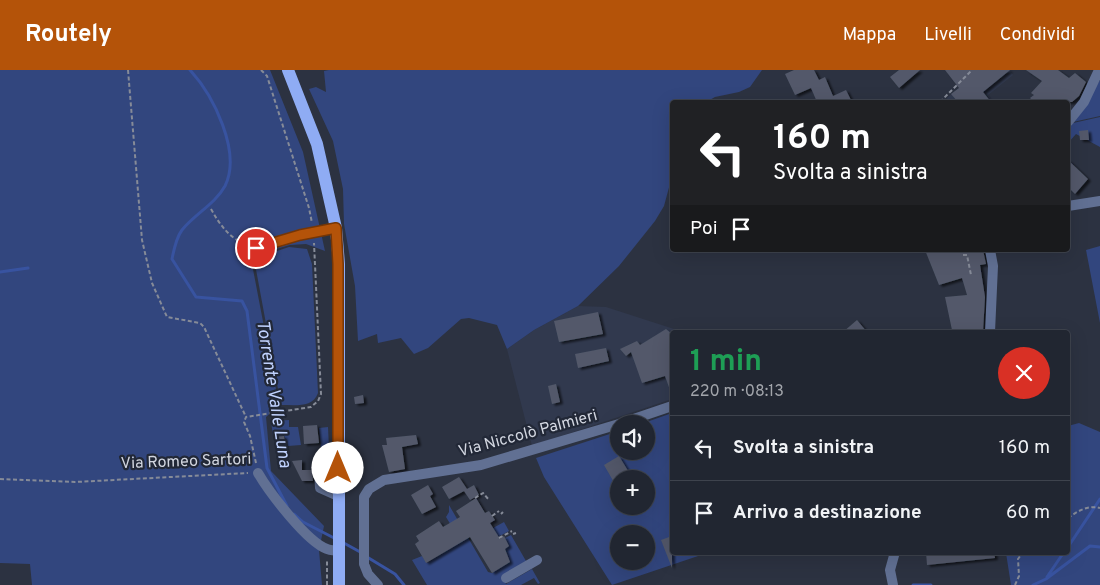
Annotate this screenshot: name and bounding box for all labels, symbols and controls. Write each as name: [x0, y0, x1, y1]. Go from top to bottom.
text: Routely: [25, 20, 112, 50]
text: Mappa: [843, 24, 896, 47]
text: Livelli: [924, 24, 972, 47]
text: Condividi: [1000, 24, 1075, 47]
text: 160 m: [773, 117, 871, 161]
icon: left: [690, 120, 755, 185]
text: Svolta a sinistra: [773, 160, 928, 187]
icon: arrive: [727, 215, 755, 243]
text: Poi: [690, 217, 717, 241]
pin: [235, 227, 277, 269]
icon: arrive: [242, 234, 270, 262]
water label: Torrente Valle Luna: [250, 319, 296, 470]
text: 1 min: [690, 344, 762, 381]
button: close: [998, 347, 1050, 399]
text: 220 m · 08:13: [690, 382, 784, 402]
street label: Via Niccolò Palmieri: [456, 406, 600, 462]
map controls: [610, 415, 655, 570]
button: sound: [610, 415, 655, 460]
icon: left: [690, 434, 718, 462]
text: Svolta a sinistra: [733, 436, 874, 460]
text: 160 m: [999, 436, 1050, 460]
position arrow: [311, 441, 363, 493]
street label: Via Romeo Sartori: [120, 450, 252, 474]
button: +: [610, 470, 655, 515]
icon: arrive: [690, 499, 718, 527]
text: Arrivo a destinazione: [733, 501, 922, 525]
text: 60 m: [1006, 501, 1050, 525]
button: −: [610, 525, 655, 570]

